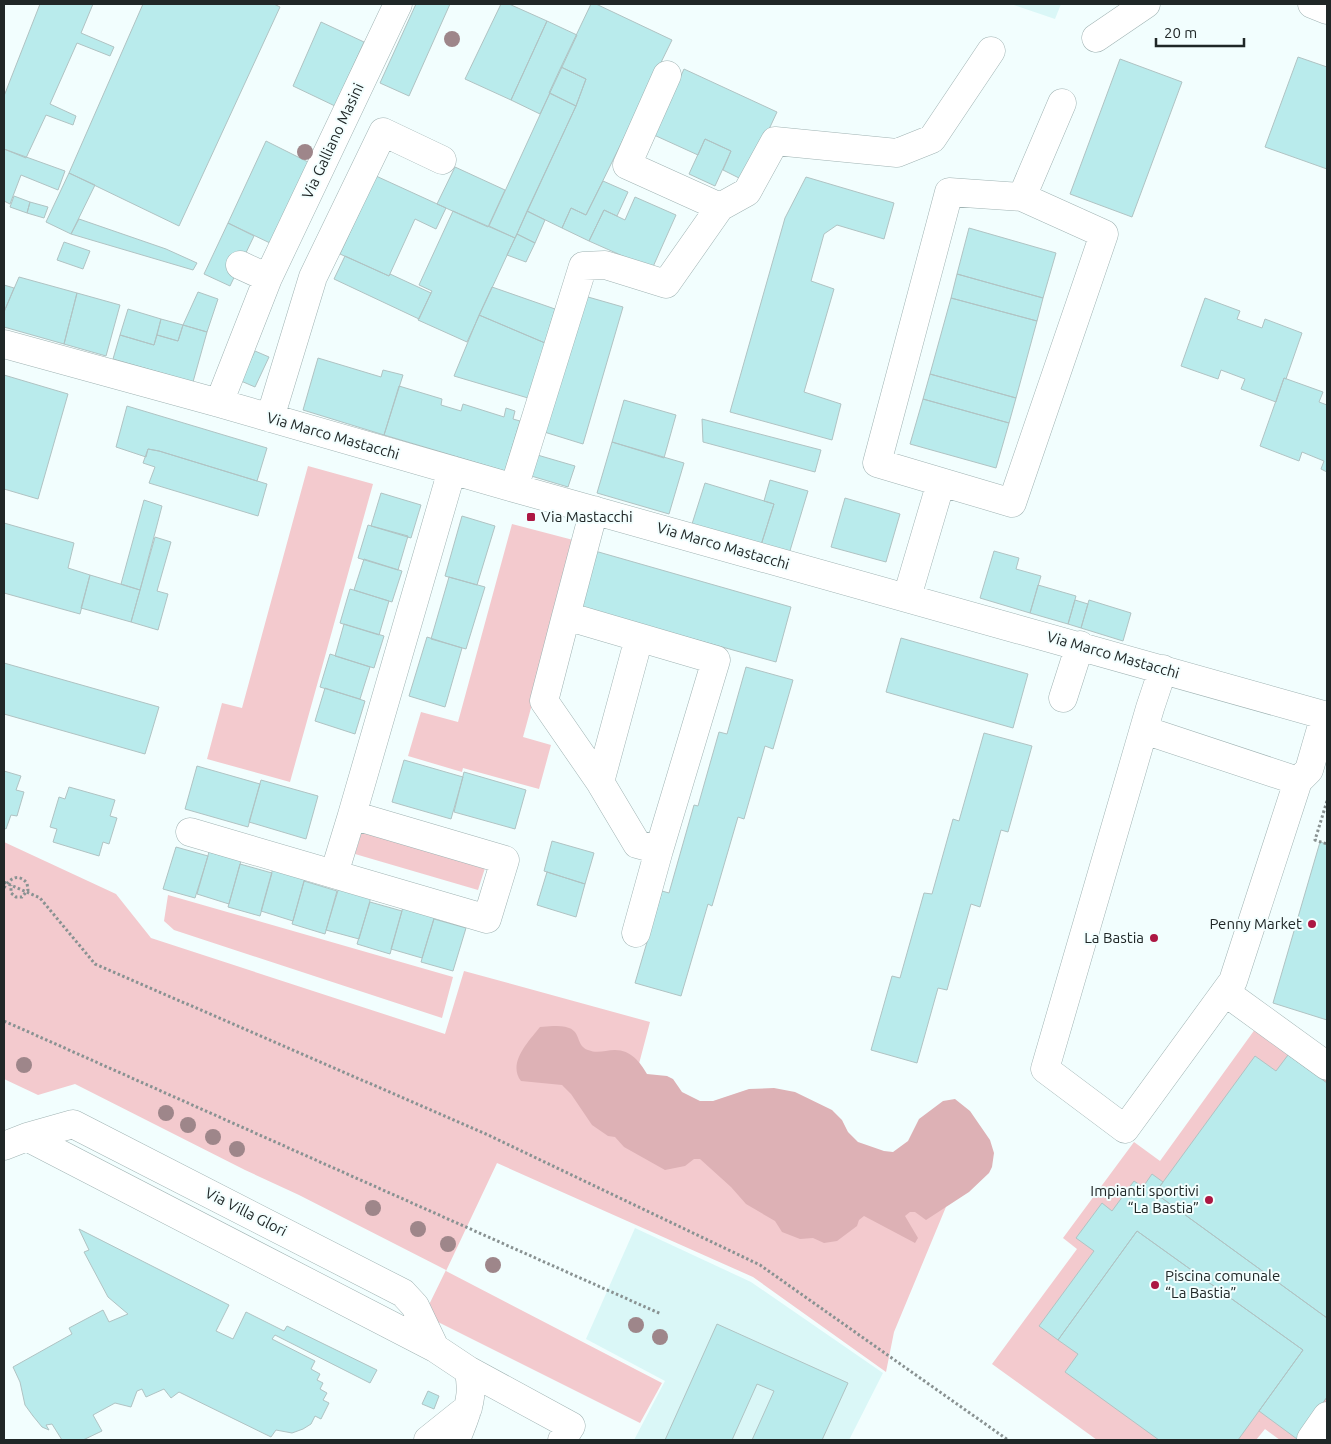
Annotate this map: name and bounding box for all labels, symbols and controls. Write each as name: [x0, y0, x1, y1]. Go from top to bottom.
scale bar: [1156, 15, 1244, 47]
text: 20 m: [1164, 24, 1197, 41]
street label: Via Galliano Masini: [298, 80, 367, 201]
street label: Via Marco Mastacchi: [265, 408, 401, 463]
place label: Via Mastacchi: [541, 508, 633, 525]
marker: Via Mastacchi: [525, 511, 537, 523]
street label: Via Marco Mastacchi: [655, 518, 791, 573]
street label: Via Marco Mastacchi: [1045, 627, 1181, 682]
place label: Penny Market: [1209, 915, 1302, 932]
marker: Penny Market: [1306, 918, 1318, 930]
place label: La Bastia: [1084, 929, 1144, 946]
marker: La Bastia: [1148, 932, 1160, 944]
place label: Impianti sportivi “La Bastia”: [1090, 1182, 1199, 1216]
street label: Via Villa Glori: [203, 1184, 290, 1239]
marker: Impianti sportivi “La Bastia”: [1203, 1194, 1215, 1206]
place label: Piscina comunale “La Bastia”: [1165, 1267, 1280, 1301]
marker: Piscina comunale “La Bastia”: [1149, 1279, 1161, 1291]

